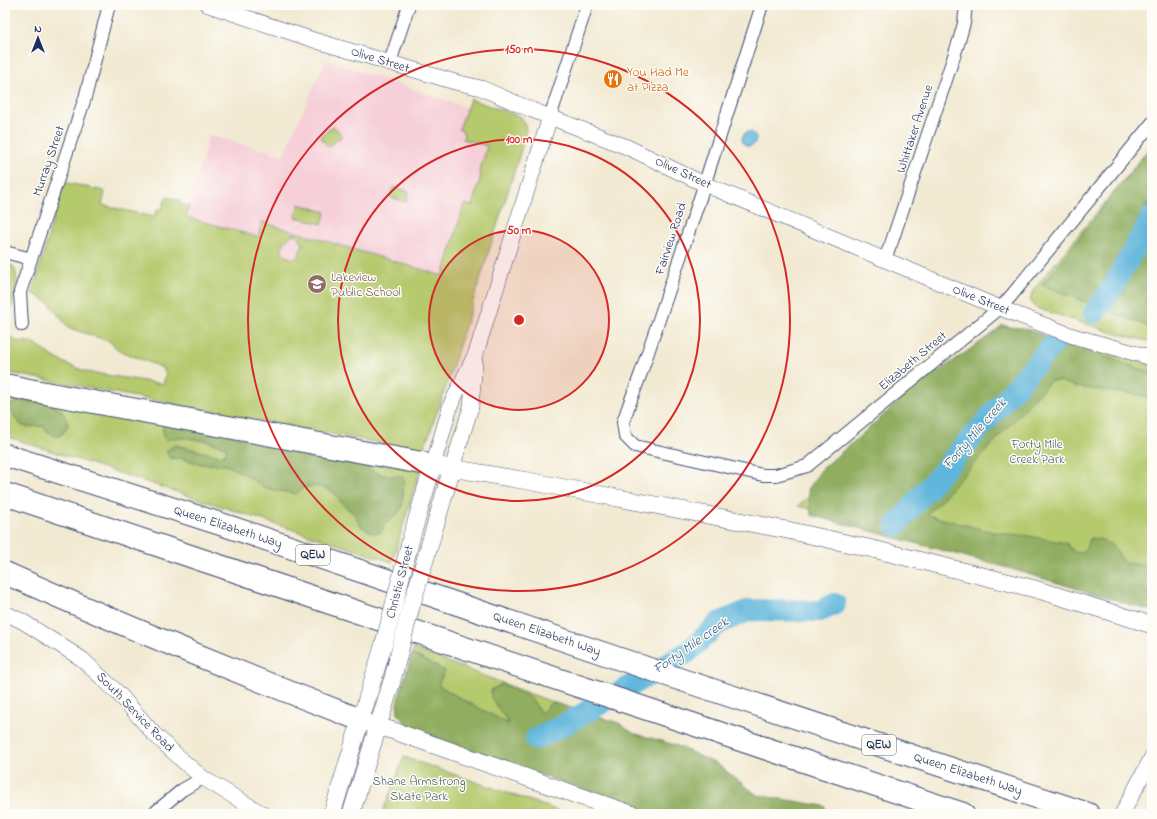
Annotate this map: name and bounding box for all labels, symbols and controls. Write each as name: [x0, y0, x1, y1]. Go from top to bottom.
north arrow: [18, 18, 58, 58]
text: N: [34, 21, 42, 37]
text: 150 m: [505, 41, 534, 59]
street label: Olive Street: [348, 42, 412, 78]
place label: You Had Me at Pizza: [627, 63, 689, 97]
restaurant icon: You Had Me at Pizza: [602, 68, 624, 90]
street label: Whittaker Avenue: [892, 82, 938, 176]
street label: Murray Street: [28, 123, 71, 199]
text: 100 m: [506, 131, 533, 149]
street label: Olive Street: [652, 152, 715, 195]
street label: Fairview Road: [650, 200, 692, 279]
text: 50 m: [507, 222, 532, 240]
place label: Lakeview Public School: [331, 268, 401, 302]
school or university icon: Lakeview Public School: [306, 273, 328, 295]
street label: Olive Street: [949, 280, 1013, 320]
centre of rings: [512, 313, 526, 327]
street label: Elizabeth Street: [875, 326, 952, 395]
water label: Forty Mile creek: [938, 393, 1012, 474]
park label: Forty Mile Creek Park: [1009, 435, 1065, 469]
street label: Queen Elizabeth Way: [171, 501, 285, 554]
street label: Christie Street: [381, 543, 419, 621]
road number: QEW: [296, 545, 330, 565]
street label: Queen Elizabeth Way: [490, 607, 603, 662]
water label: Forty Mile creek: [649, 612, 734, 680]
street label: South Service Road: [92, 668, 179, 757]
road number: QEW: [862, 735, 896, 755]
street label: Queen Elizabeth Way: [911, 748, 1025, 801]
park label: Shane Armstrong Skate Park: [372, 772, 466, 806]

